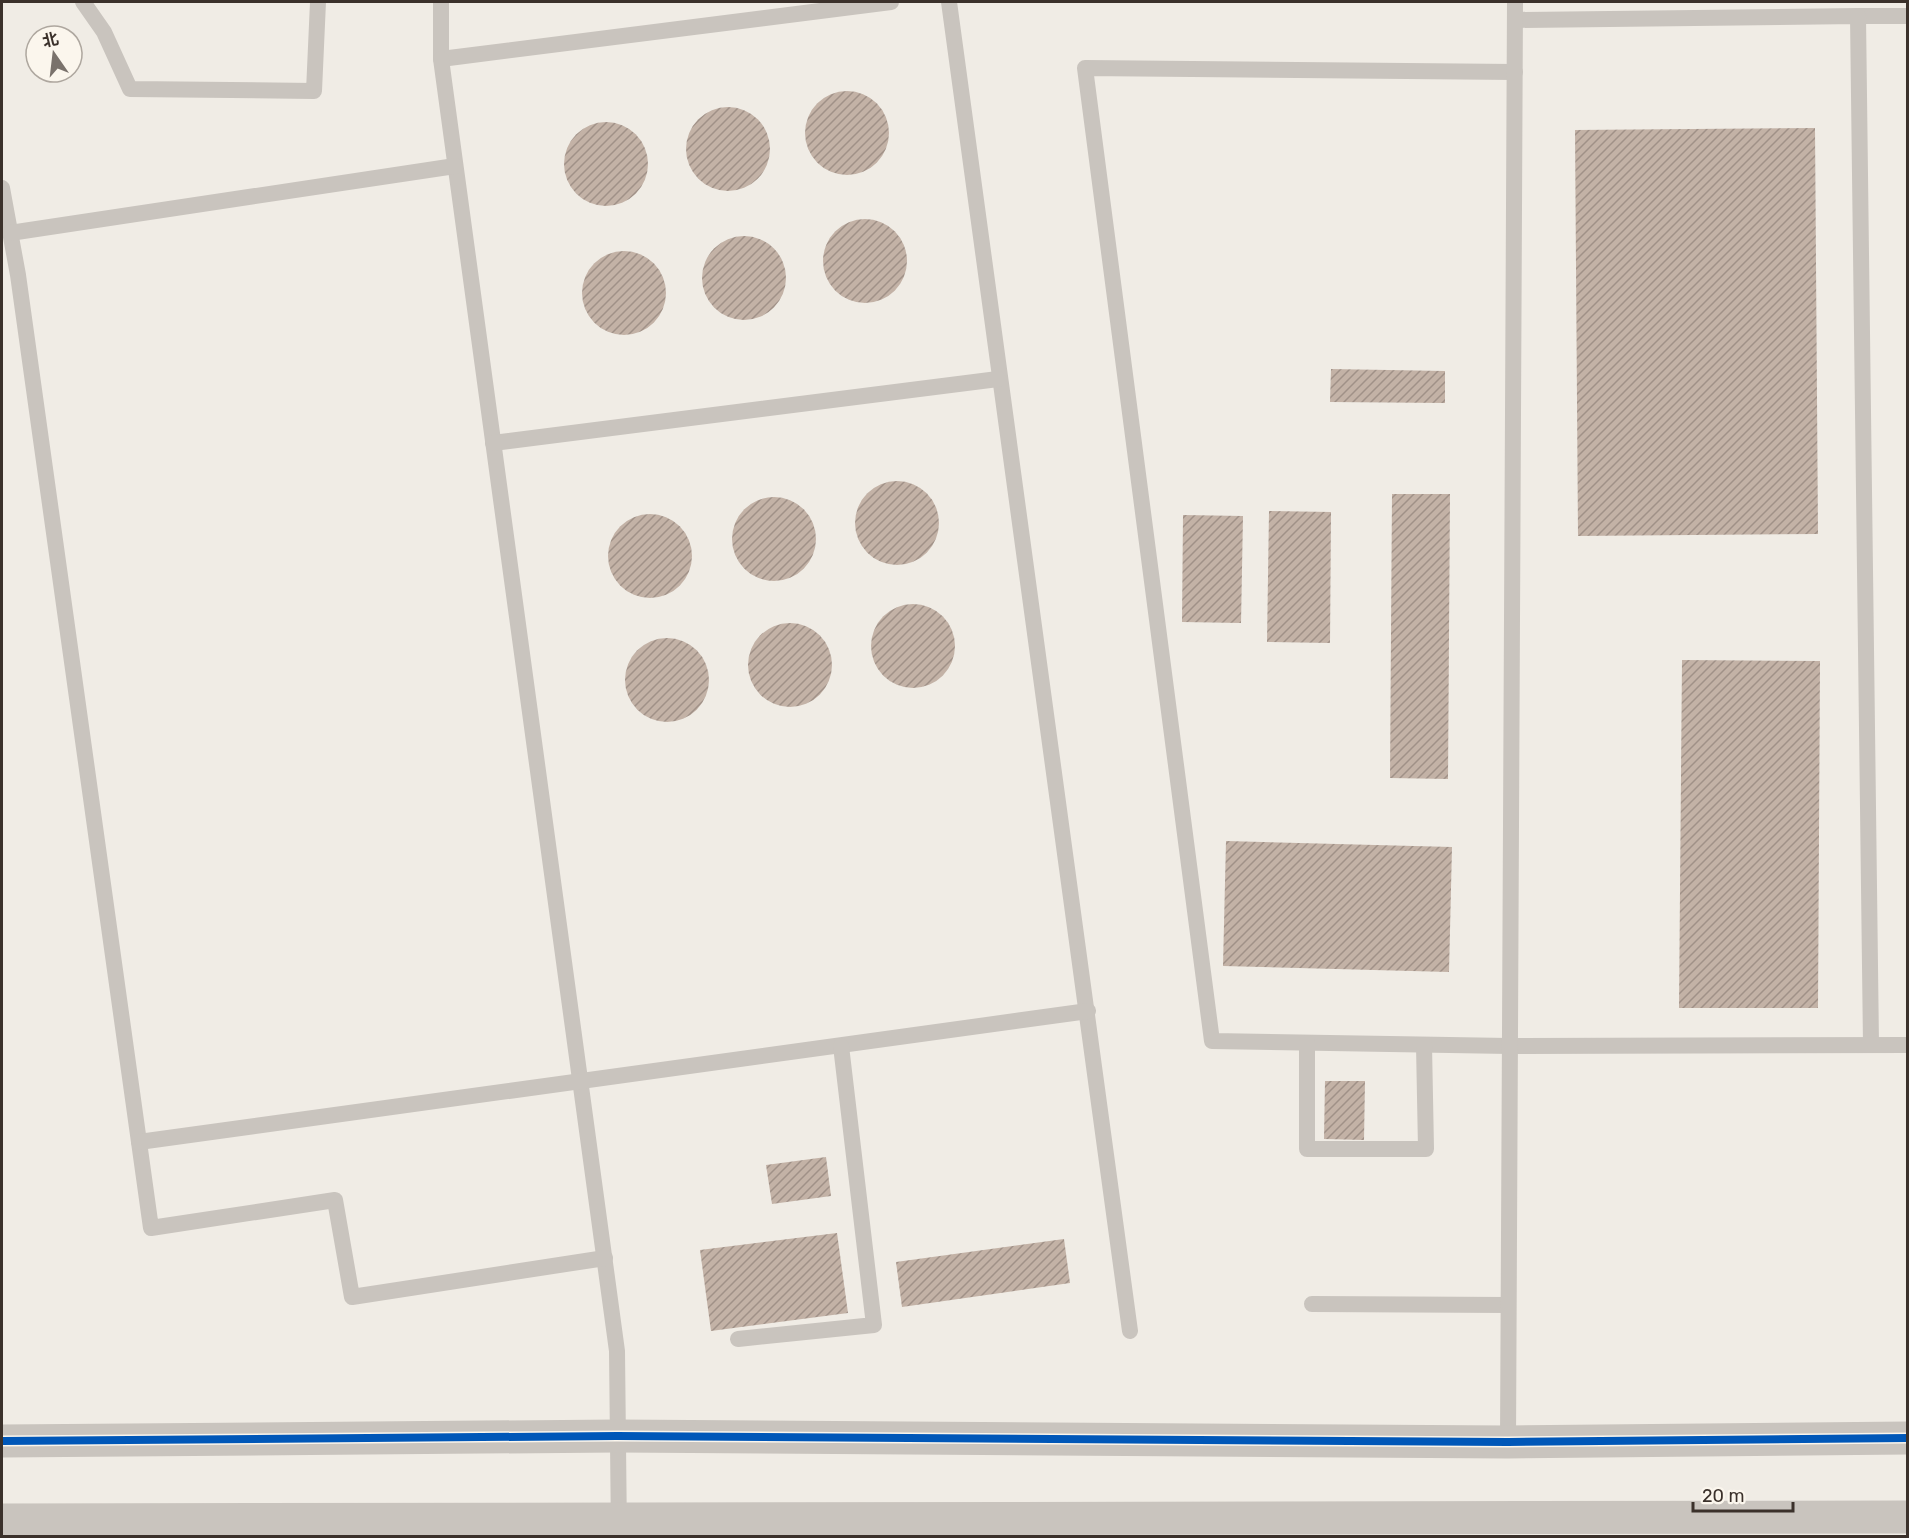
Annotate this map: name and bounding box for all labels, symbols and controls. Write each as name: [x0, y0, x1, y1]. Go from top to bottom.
north arrow: [24, 24, 84, 84]
text: 北: [40, 29, 61, 51]
scale bar: [1693, 1475, 1794, 1513]
text: 20 m: [1702, 1485, 1744, 1507]

